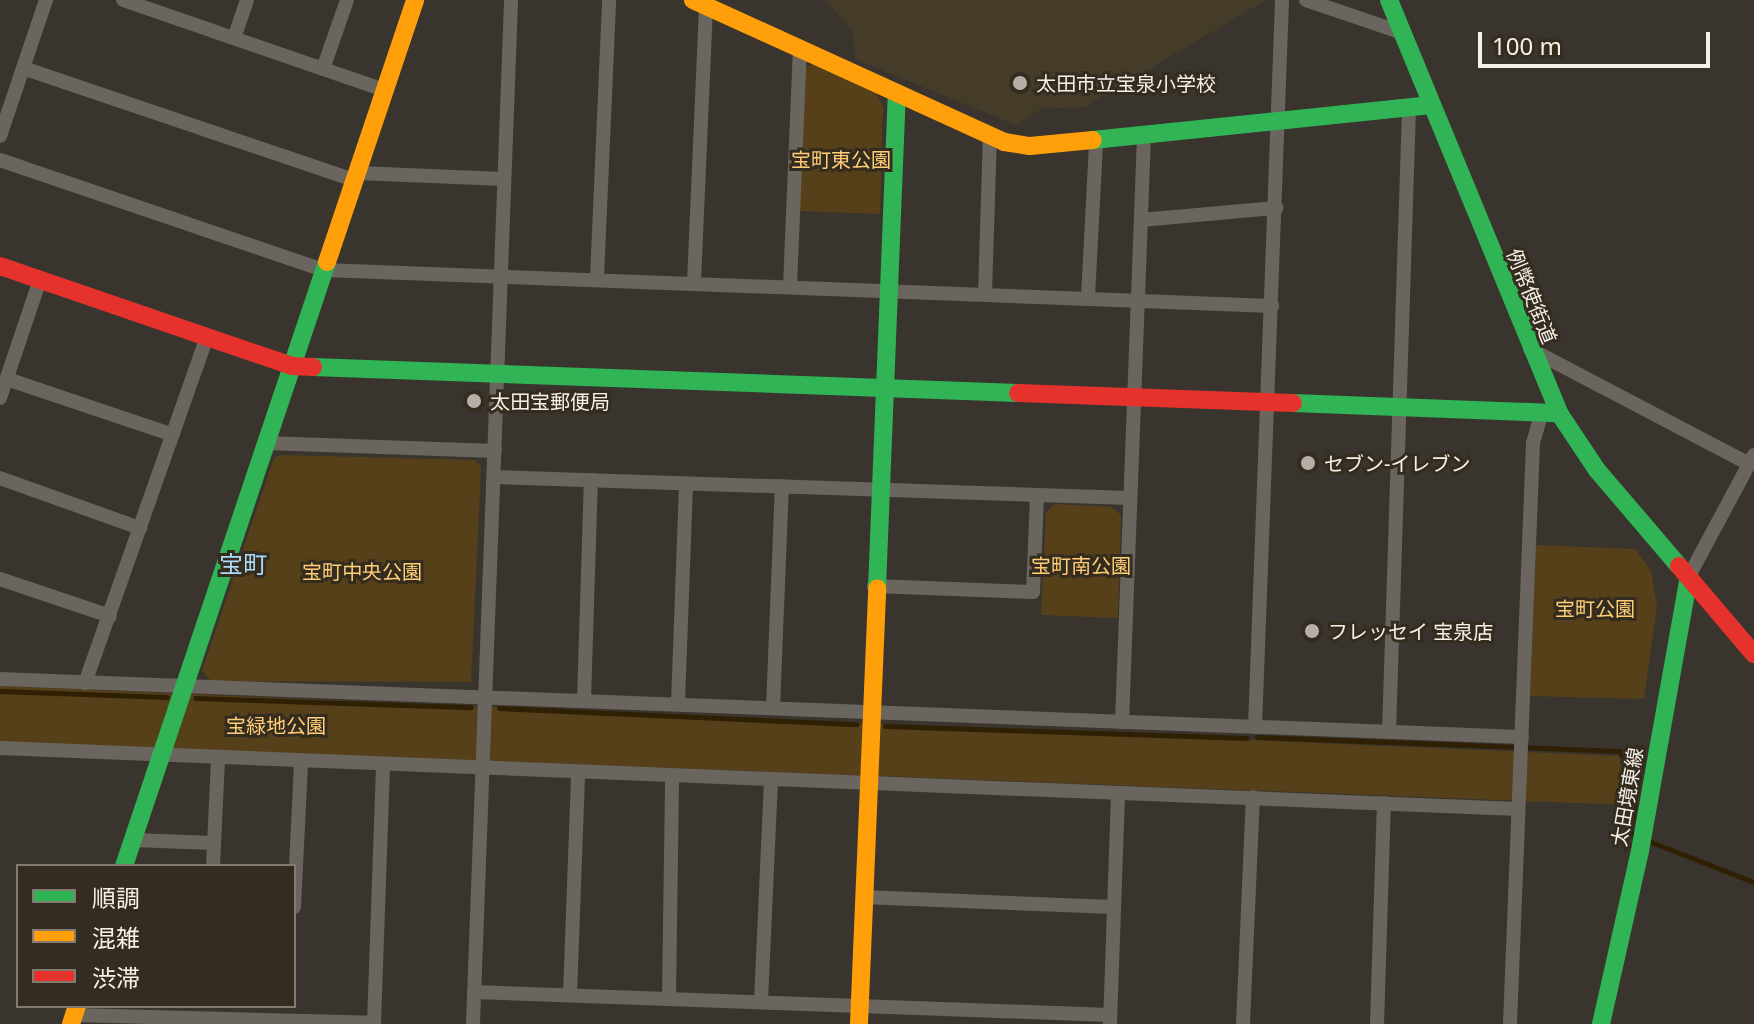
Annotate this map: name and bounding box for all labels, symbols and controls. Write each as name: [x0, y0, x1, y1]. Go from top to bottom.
scale bar: [1482, 16, 1714, 66]
text: 100 m: [1492, 29, 1562, 62]
place label: 太田市立宝泉小学校: [1036, 71, 1216, 95]
marker: 太田市立宝泉小学校: [1011, 74, 1029, 92]
park label: 宝町東公園: [791, 147, 891, 171]
street label: 例幣使街道: [1502, 245, 1562, 347]
place label: 太田宝郵便局: [490, 389, 610, 413]
marker: 太田宝郵便局: [465, 392, 483, 410]
place label: セブン-イレブン: [1324, 451, 1470, 475]
marker: セブン-イレブン: [1299, 454, 1317, 472]
district label: 宝町: [219, 550, 267, 578]
park label: 宝町南公園: [1031, 553, 1131, 577]
park label: 宝町中央公園: [302, 559, 422, 583]
park label: 宝町公園: [1555, 596, 1635, 620]
place label: フレッセイ 宝泉店: [1328, 619, 1493, 643]
marker: フレッセイ 宝泉店: [1303, 622, 1321, 640]
park label: 宝緑地公園: [226, 713, 326, 737]
street label: 太田境東線: [1606, 746, 1648, 848]
legend: [16, 864, 296, 1008]
text: 順調: [92, 881, 140, 914]
text: 混雑: [92, 921, 140, 954]
text: 渋滞: [92, 961, 140, 994]

